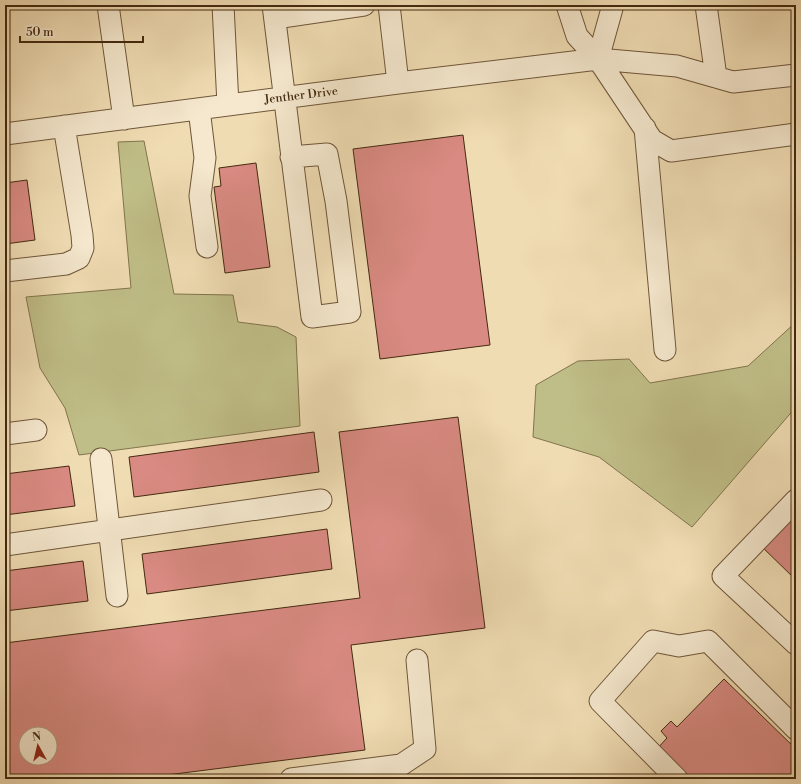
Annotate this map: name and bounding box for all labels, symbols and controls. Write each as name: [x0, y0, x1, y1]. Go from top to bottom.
scale bar: [20, 18, 143, 44]
text: 50 m: [26, 25, 54, 40]
street label: Jenther Drive: [262, 84, 339, 108]
north arrow: [18, 726, 58, 766]
text: N: [31, 730, 42, 745]

